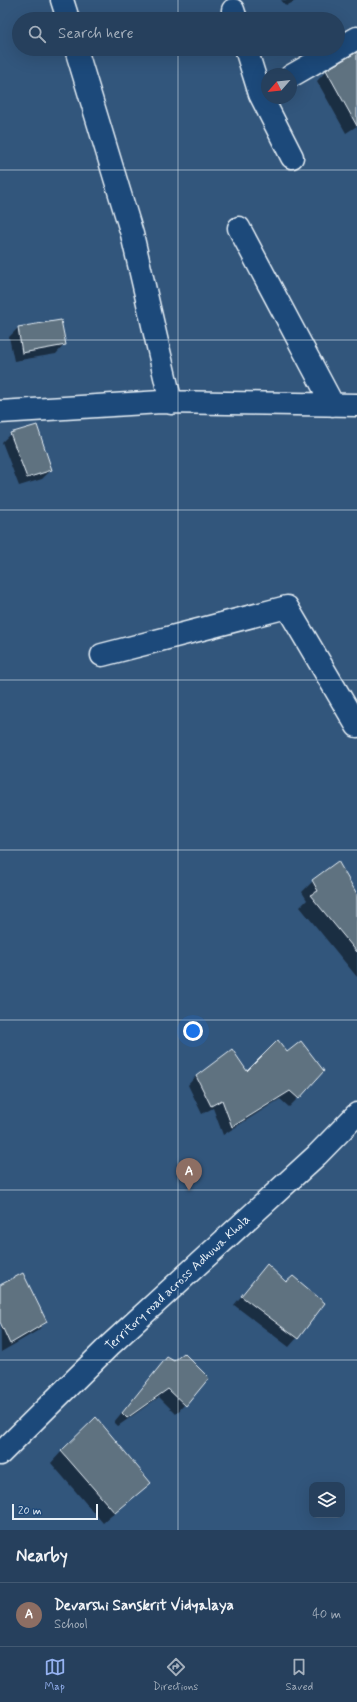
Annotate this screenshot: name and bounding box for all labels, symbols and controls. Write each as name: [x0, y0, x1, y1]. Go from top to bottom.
search box: [12, 12, 345, 56]
icon: search: [26, 23, 48, 45]
text: Search here: [58, 24, 134, 44]
north arrow: [261, 68, 297, 104]
your location: [183, 1021, 203, 1041]
pin: A: [176, 1158, 202, 1191]
street label: Territory road across Adhuwa Khola: [102, 1211, 254, 1355]
map controls: [309, 1482, 345, 1518]
button: layers: [309, 1482, 345, 1518]
scale bar: [12, 1502, 98, 1521]
text: 20 m: [18, 1504, 41, 1518]
text: Nearby: [16, 1545, 68, 1567]
text: Devarshi Sanskrit Vidyalaya: [54, 1596, 234, 1616]
text: A: [25, 1606, 33, 1623]
text: 40 m: [312, 1606, 341, 1623]
text: School: [54, 1616, 88, 1633]
tab: Map: [44, 1656, 66, 1694]
tab: Directions: [153, 1656, 198, 1694]
tab: Saved: [286, 1656, 313, 1694]

